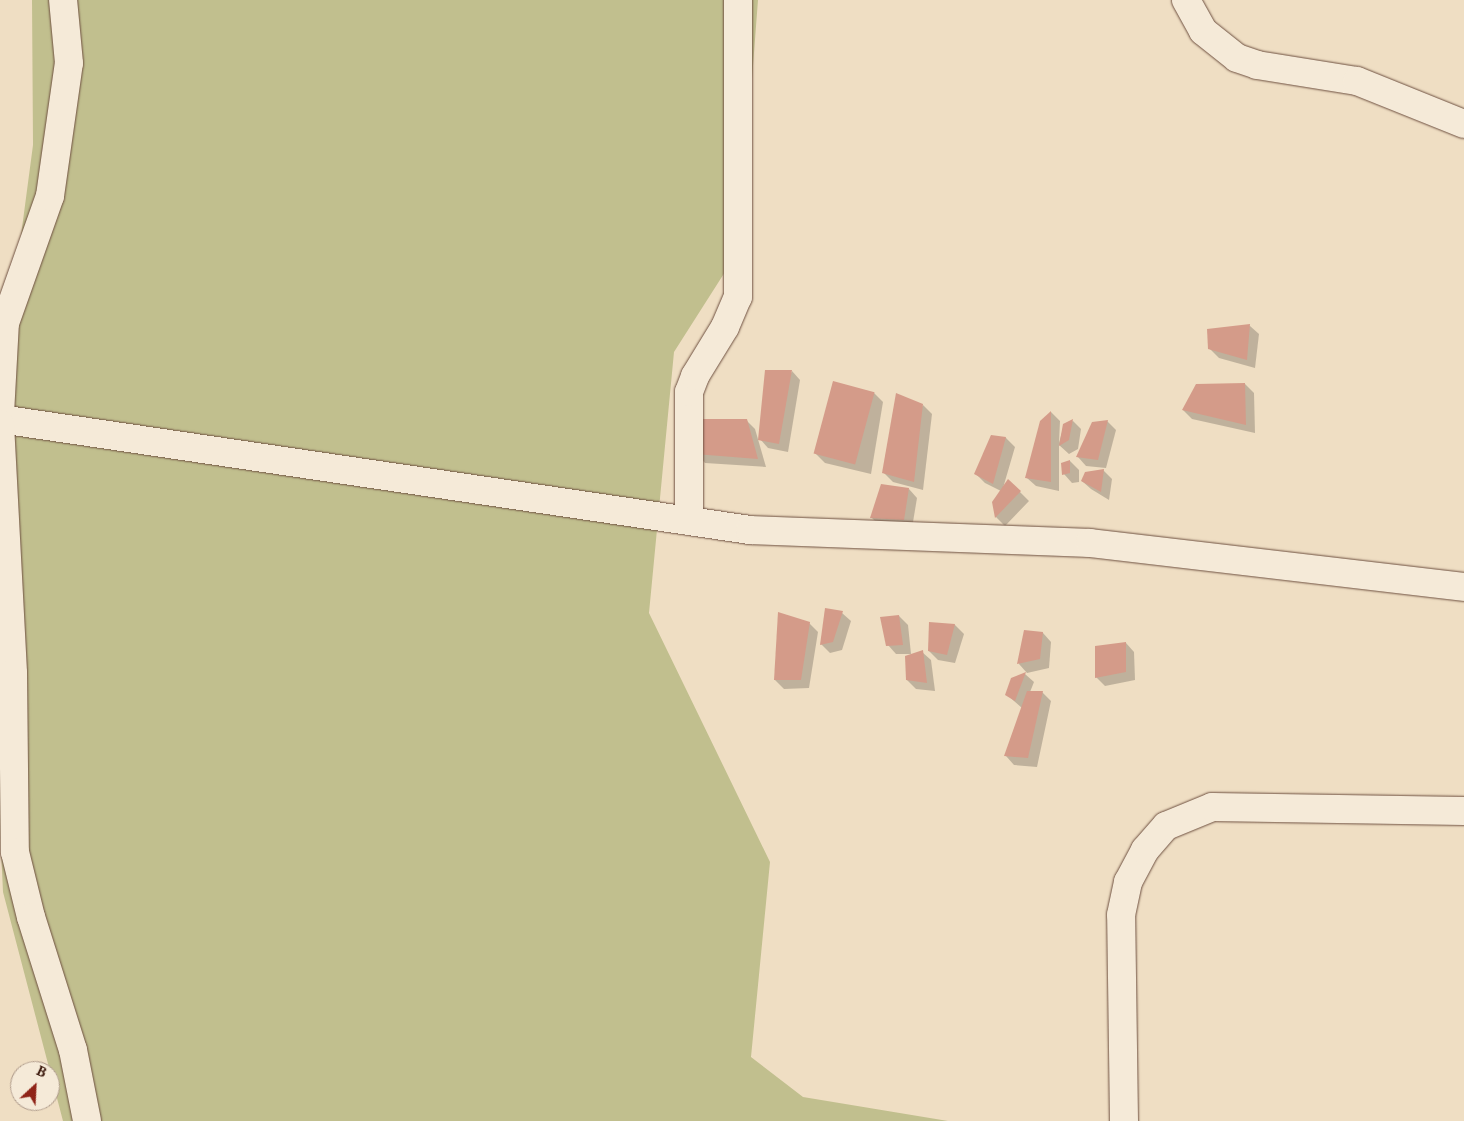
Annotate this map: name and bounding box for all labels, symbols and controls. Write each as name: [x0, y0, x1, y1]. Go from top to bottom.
north arrow: [10, 1061, 60, 1111]
text: B: [33, 1062, 49, 1083]

